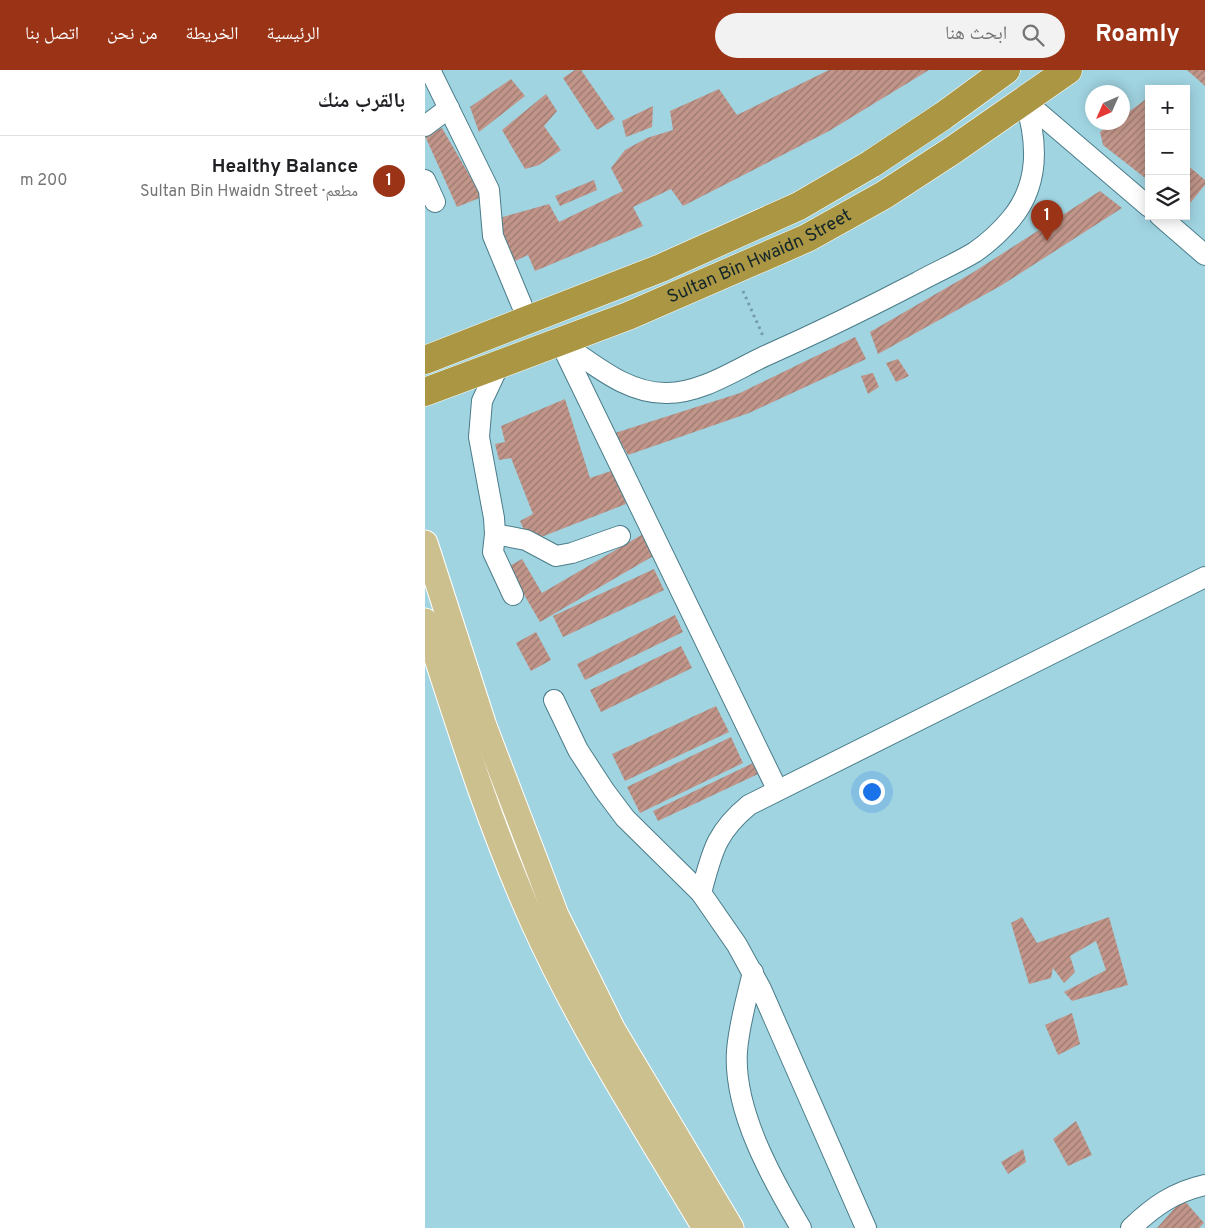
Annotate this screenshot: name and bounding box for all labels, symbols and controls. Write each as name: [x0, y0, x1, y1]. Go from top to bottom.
search box: [715, 13, 1065, 58]
text: Roamly: [1095, 20, 1180, 50]
icon: search: [1019, 21, 1047, 49]
text: ابحث هنا: [945, 22, 1007, 46]
text: اتصل بنا: [25, 23, 79, 46]
text: من نحن: [107, 23, 158, 46]
text: الخريطة: [186, 23, 239, 46]
text: الرئيسية: [267, 23, 320, 46]
north arrow: [1085, 85, 1130, 130]
map controls: [1145, 85, 1190, 220]
button: +: [1145, 85, 1190, 130]
text: بالقرب منك: [318, 88, 405, 115]
button: −: [1145, 130, 1190, 175]
text: Healthy Balance: [212, 155, 358, 179]
text: 200 m: [20, 171, 68, 191]
text: 1: [386, 171, 392, 191]
button: layers: [1145, 175, 1190, 220]
text: مطعم · Sultan Bin Hwaidn Street: [140, 182, 358, 202]
pin: 1: [1031, 200, 1063, 241]
street label: Sultan Bin Hwaidn Street: [664, 204, 856, 309]
your location: [859, 779, 885, 805]

